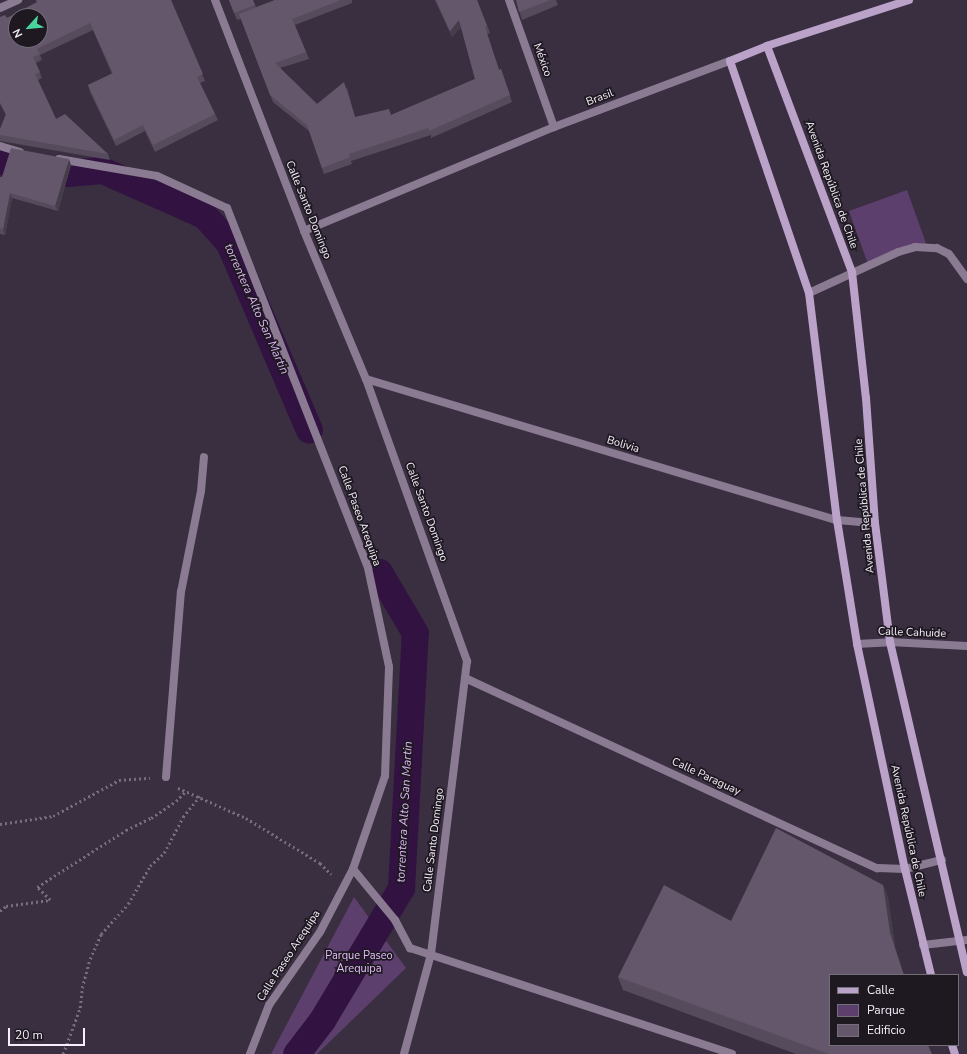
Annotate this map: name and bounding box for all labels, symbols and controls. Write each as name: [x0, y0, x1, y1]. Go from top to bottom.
north arrow: [8, 8, 48, 48]
text: N: [9, 26, 26, 40]
street label: México: [530, 41, 554, 79]
street label: Brasil: [584, 87, 616, 109]
street label: Avenida República de Chile: [802, 119, 860, 251]
street label: Calle Santo Domingo: [282, 159, 334, 261]
water label: torrentera Alto San Martin: [221, 241, 291, 377]
street label: Bolivia: [605, 434, 641, 456]
street label: Avenida República de Chile: [853, 438, 877, 574]
street label: Calle Santo Domingo: [402, 460, 450, 564]
street label: Calle Paseo Arequipa: [335, 464, 383, 568]
street label: Calle Cahuide: [878, 625, 946, 641]
water label: torrentera Alto San Martin: [394, 741, 416, 883]
street label: Calle Paraguay: [669, 755, 743, 799]
street label: Avenida República de Chile: [888, 764, 928, 898]
street label: Calle Santo Domingo: [421, 787, 447, 893]
street label: Calle Paseo Arequipa: [255, 908, 323, 1004]
park label: Parque Paseo Arequipa: [325, 950, 393, 976]
legend: [829, 974, 959, 1046]
text: Calle: [867, 982, 895, 998]
text: Parque: [867, 1002, 905, 1018]
scale bar: [10, 1020, 87, 1046]
text: Edificio: [867, 1022, 905, 1038]
text: 20 m: [15, 1027, 43, 1043]

